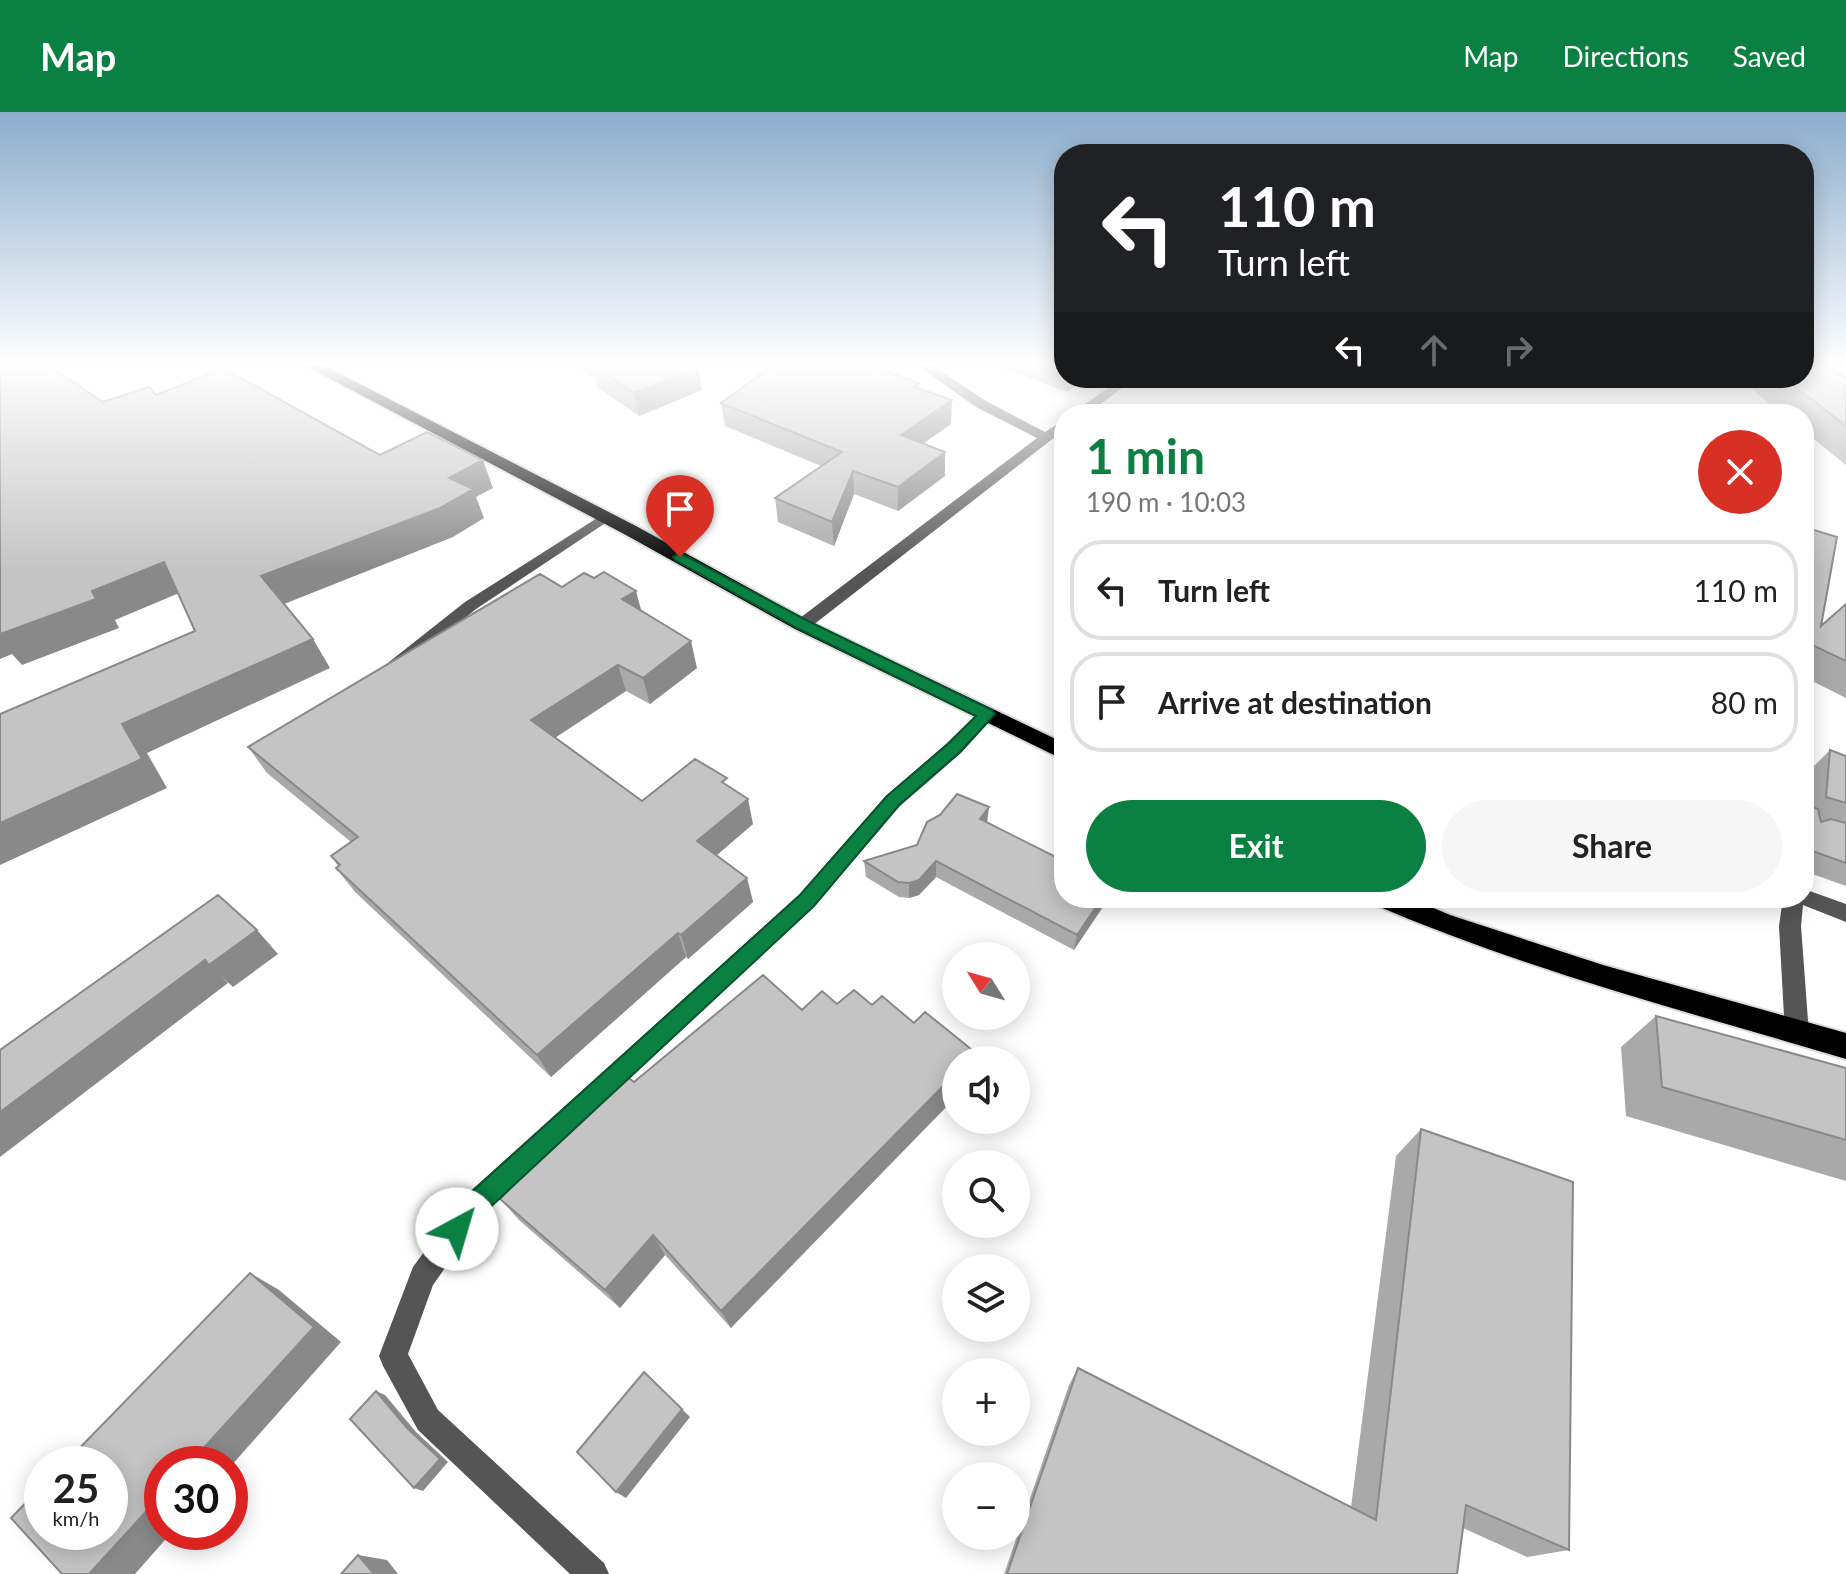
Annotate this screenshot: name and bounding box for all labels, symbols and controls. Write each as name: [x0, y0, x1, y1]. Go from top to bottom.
text: Map: [40, 33, 116, 79]
text: Map: [1463, 39, 1518, 73]
text: Directions: [1562, 39, 1689, 73]
text: Saved: [1733, 39, 1806, 73]
text: 110 m: [1218, 172, 1376, 239]
icon: left: [1086, 176, 1190, 280]
text: Turn left: [1218, 240, 1350, 284]
icon: left: [1328, 328, 1372, 372]
icon: ahead: [1412, 328, 1456, 372]
icon: right: [1496, 328, 1540, 372]
text: 1 min: [1086, 427, 1205, 484]
button: close: [1698, 430, 1782, 514]
pin: [646, 475, 714, 557]
text: 190 m · 10:03: [1086, 486, 1246, 518]
icon: arrive: [658, 487, 702, 531]
icon: left: [1090, 568, 1134, 612]
text: Turn left: [1158, 572, 1270, 608]
text: 110 m: [1693, 572, 1778, 608]
icon: arrive: [1090, 680, 1134, 724]
text: Arrive at destination: [1158, 684, 1432, 720]
text: 80 m: [1711, 684, 1778, 720]
button: Exit: [1086, 800, 1426, 892]
button: Share: [1442, 800, 1782, 892]
north arrow: [942, 942, 1030, 1030]
map controls: [942, 942, 1030, 1550]
button: sound: [942, 1046, 1030, 1134]
button: search: [942, 1150, 1030, 1238]
position arrow: [415, 1187, 499, 1271]
button: layers: [942, 1254, 1030, 1342]
button: +: [942, 1358, 1030, 1446]
speed limit sign: 30: [144, 1446, 248, 1550]
button: −: [942, 1462, 1030, 1550]
text: 25: [53, 1464, 99, 1512]
text: km/h: [53, 1506, 99, 1530]

